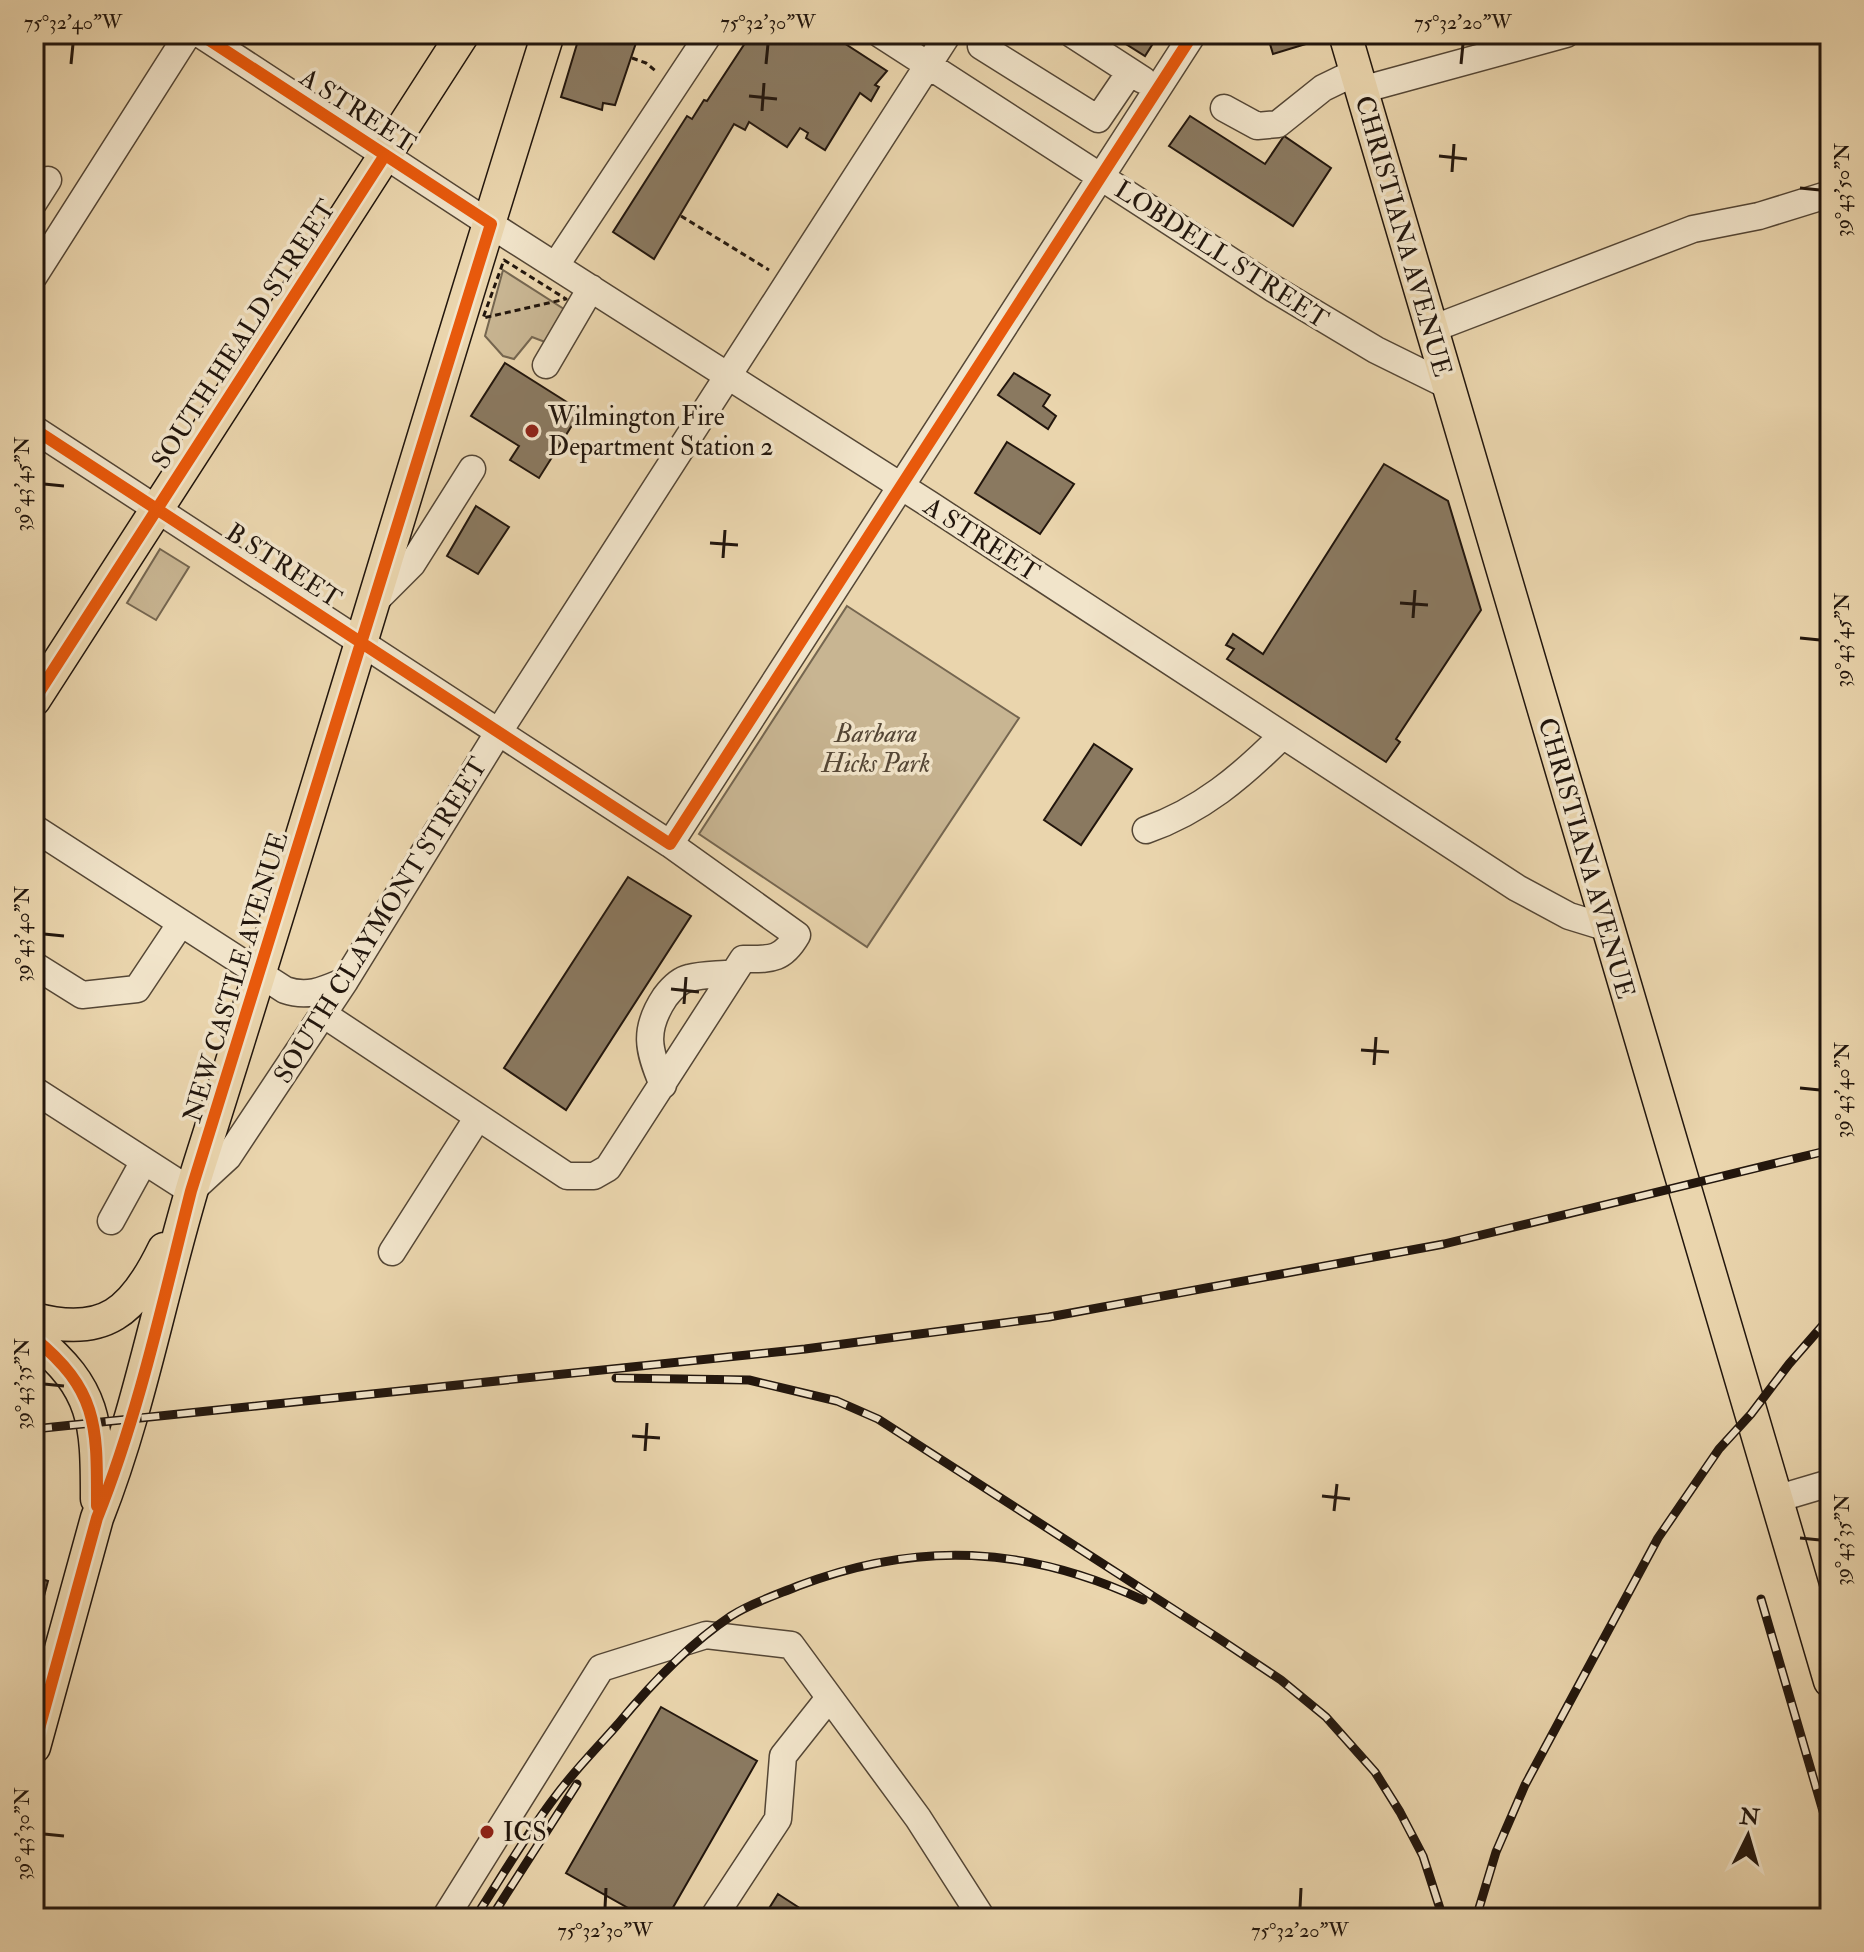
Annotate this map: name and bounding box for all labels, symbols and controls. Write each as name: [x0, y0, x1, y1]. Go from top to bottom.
text: 75°32'40"W: [24, 10, 123, 35]
text: 75°32'30"W: [721, 10, 816, 35]
text: 75°32'20"W: [1414, 10, 1512, 35]
street label: A STREET: [293, 61, 421, 160]
street label: CHRISTIANA AVENUE: [1348, 92, 1459, 380]
text: 39°43'50"N: [1830, 143, 1855, 237]
street label: LOBDELL STREET: [1109, 174, 1334, 336]
street label: SOUTH HEALD STREET: [145, 194, 343, 475]
place label: Wilmington Fire Department Station 2: [547, 401, 773, 464]
marker: Wilmington Fire Department Station 2: [523, 422, 541, 440]
text: 39°43'45"N: [10, 437, 35, 531]
street label: A STREET: [917, 490, 1045, 589]
street label: B STREET: [220, 517, 347, 615]
text: 39°43'45"N: [1830, 593, 1855, 687]
street label: CHRISTIANA AVENUE: [1531, 714, 1642, 1002]
park label: Barbara Hicks Park: [821, 718, 930, 780]
street label: SOUTH CLAYMONT STREET: [267, 752, 495, 1089]
street label: NEW CASTLE AVENUE: [177, 828, 295, 1126]
text: 39°43'40"N: [10, 886, 35, 982]
text: 39°43'40"N: [1830, 1042, 1855, 1138]
text: 39°43'35"N: [10, 1338, 35, 1430]
text: 39°43'35"N: [1830, 1494, 1855, 1586]
text: 39°43'30"N: [10, 1787, 35, 1881]
north arrow: [1708, 1796, 1788, 1876]
text: N: [1738, 1802, 1761, 1832]
place label: ICS: [503, 1817, 547, 1849]
marker: ICS: [478, 1823, 496, 1841]
text: 75°32'30"W: [558, 1918, 653, 1943]
text: 75°32'20"W: [1251, 1918, 1349, 1943]

